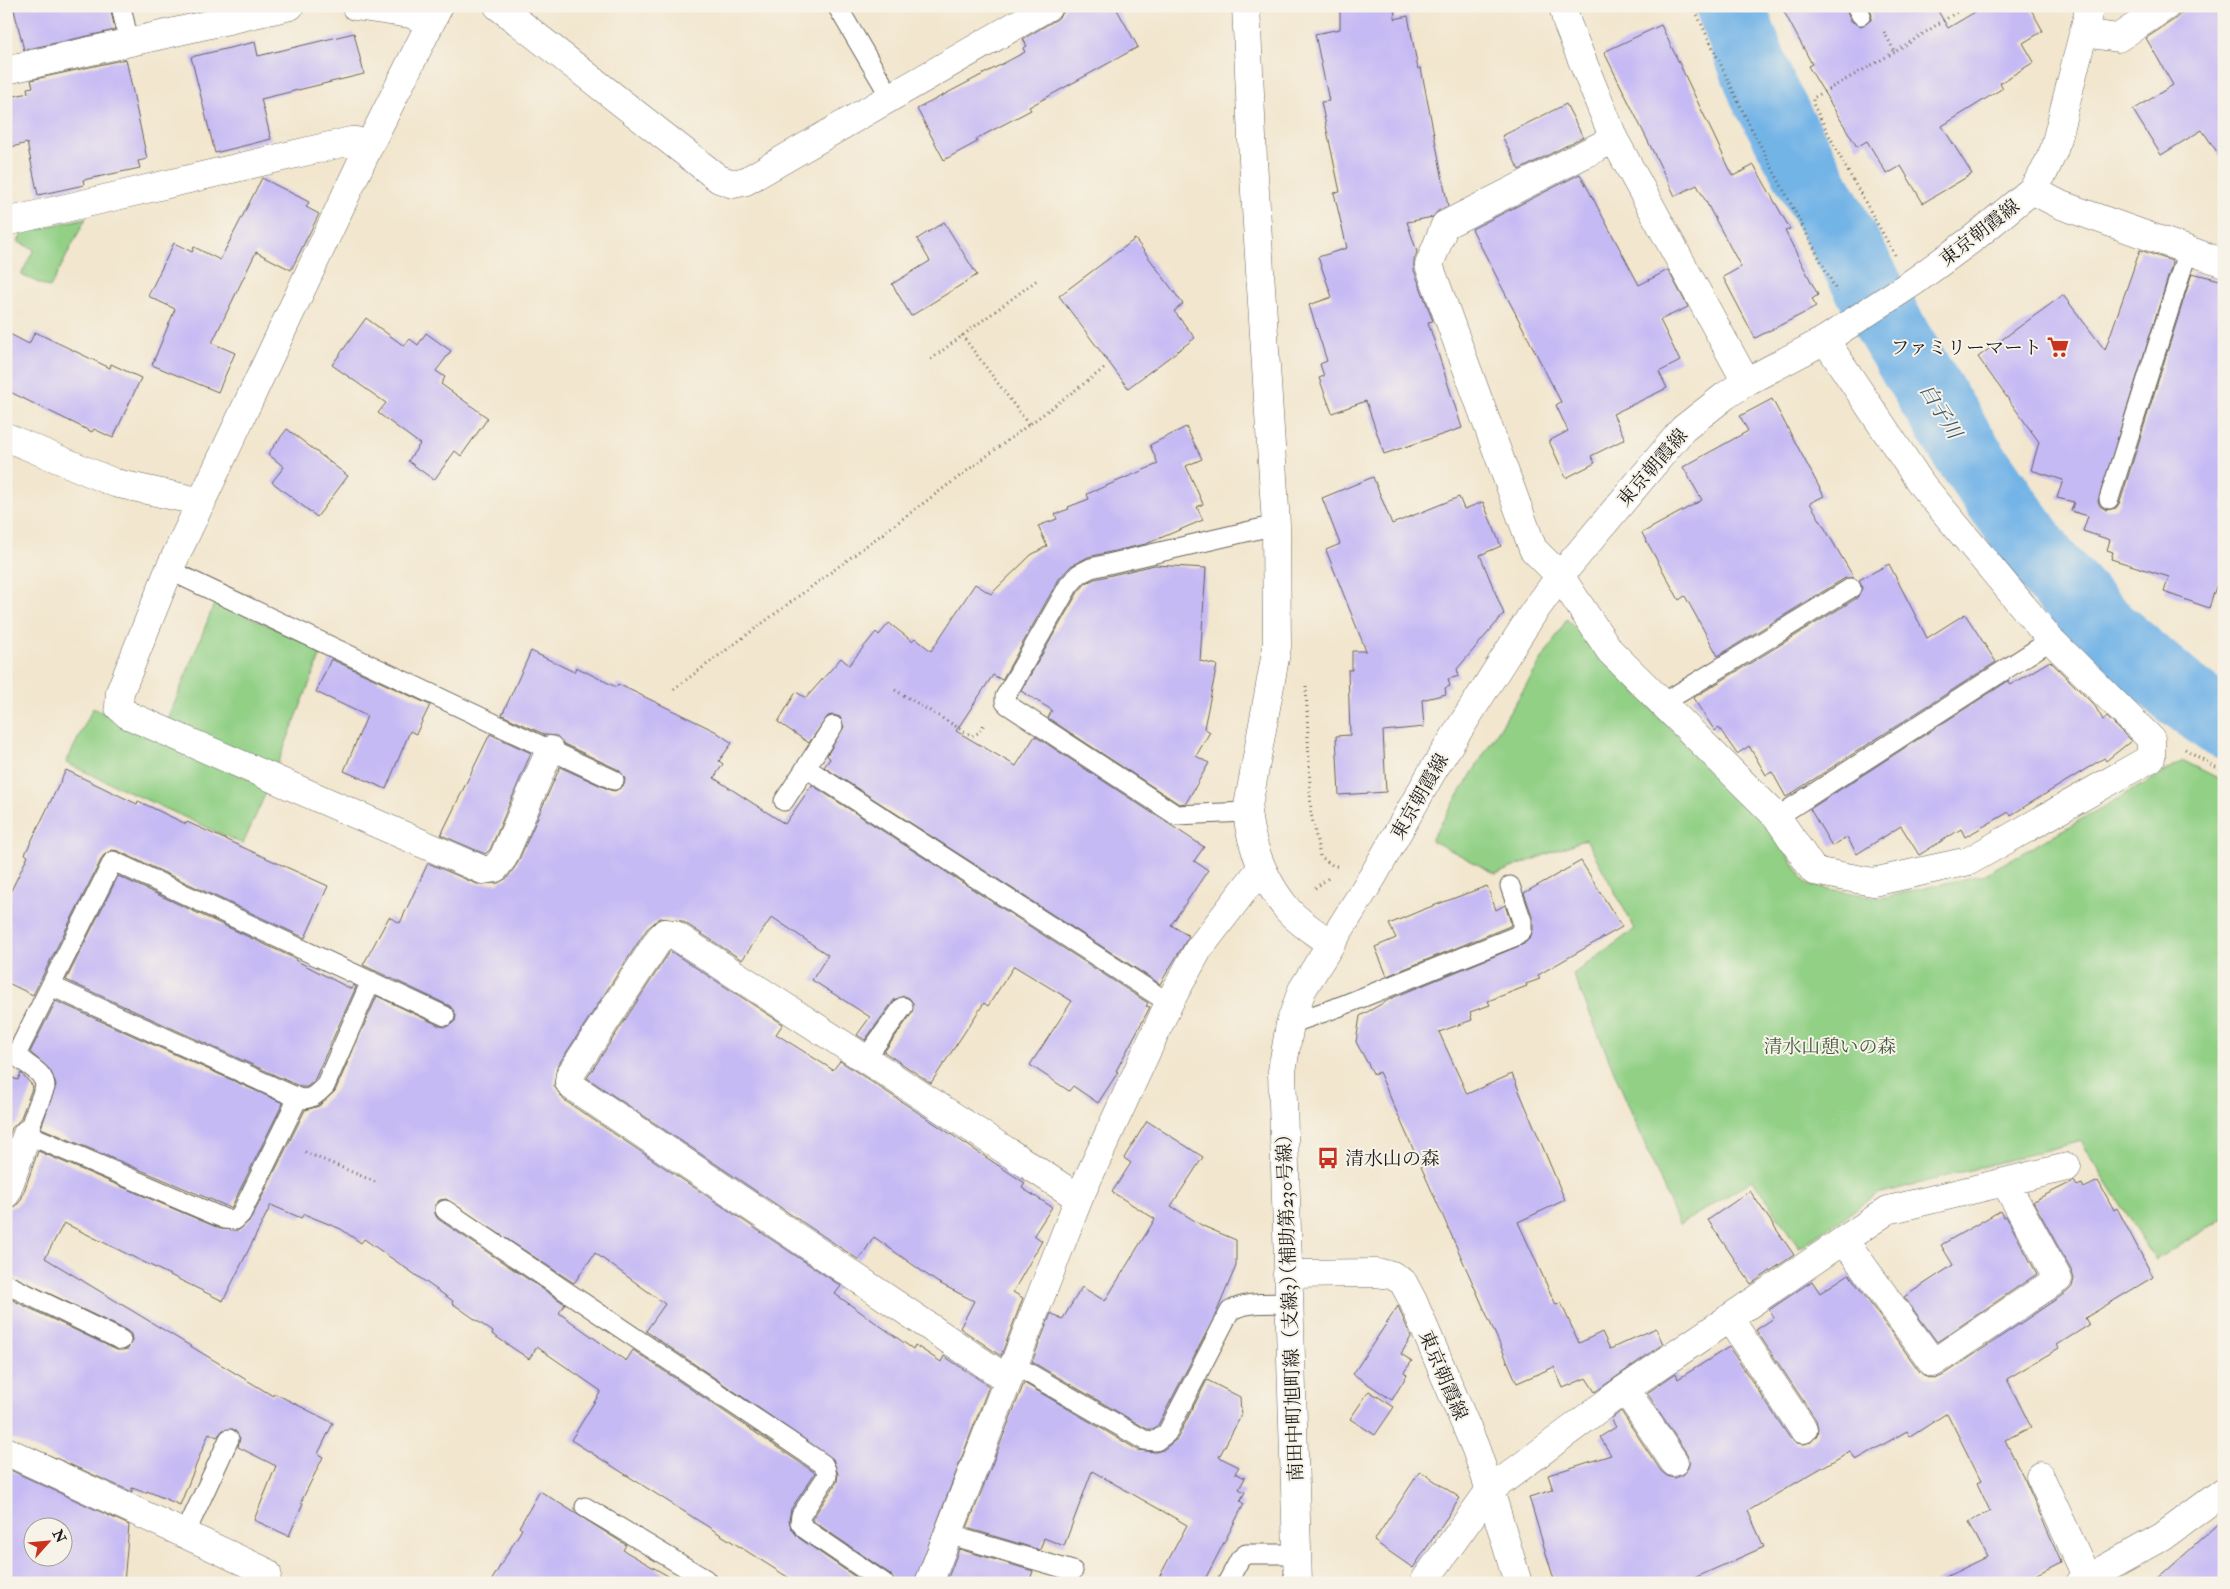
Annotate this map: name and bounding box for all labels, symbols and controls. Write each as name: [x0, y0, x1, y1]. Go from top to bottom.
street label: 東京朝霞線: [1935, 194, 2024, 271]
supermarket icon: ファミリーマート: [2045, 334, 2071, 360]
place label: ファミリーマート: [1890, 336, 2042, 360]
water label: 白子川: [1914, 379, 1968, 445]
street label: 東京朝霞線: [1613, 424, 1693, 511]
street label: 東京朝霞線: [1386, 749, 1454, 844]
park label: 清水山憩いの森: [1763, 1035, 1897, 1059]
street label: 南田中町旭町線（支線3）（補助第230号線）: [1272, 1124, 1308, 1482]
bus stop icon: 清水山の森: [1315, 1145, 1341, 1171]
place label: 清水山の森: [1345, 1147, 1440, 1171]
street label: 東京朝霞線: [1413, 1327, 1473, 1424]
north arrow: [22, 1516, 72, 1566]
text: N: [48, 1526, 70, 1546]

